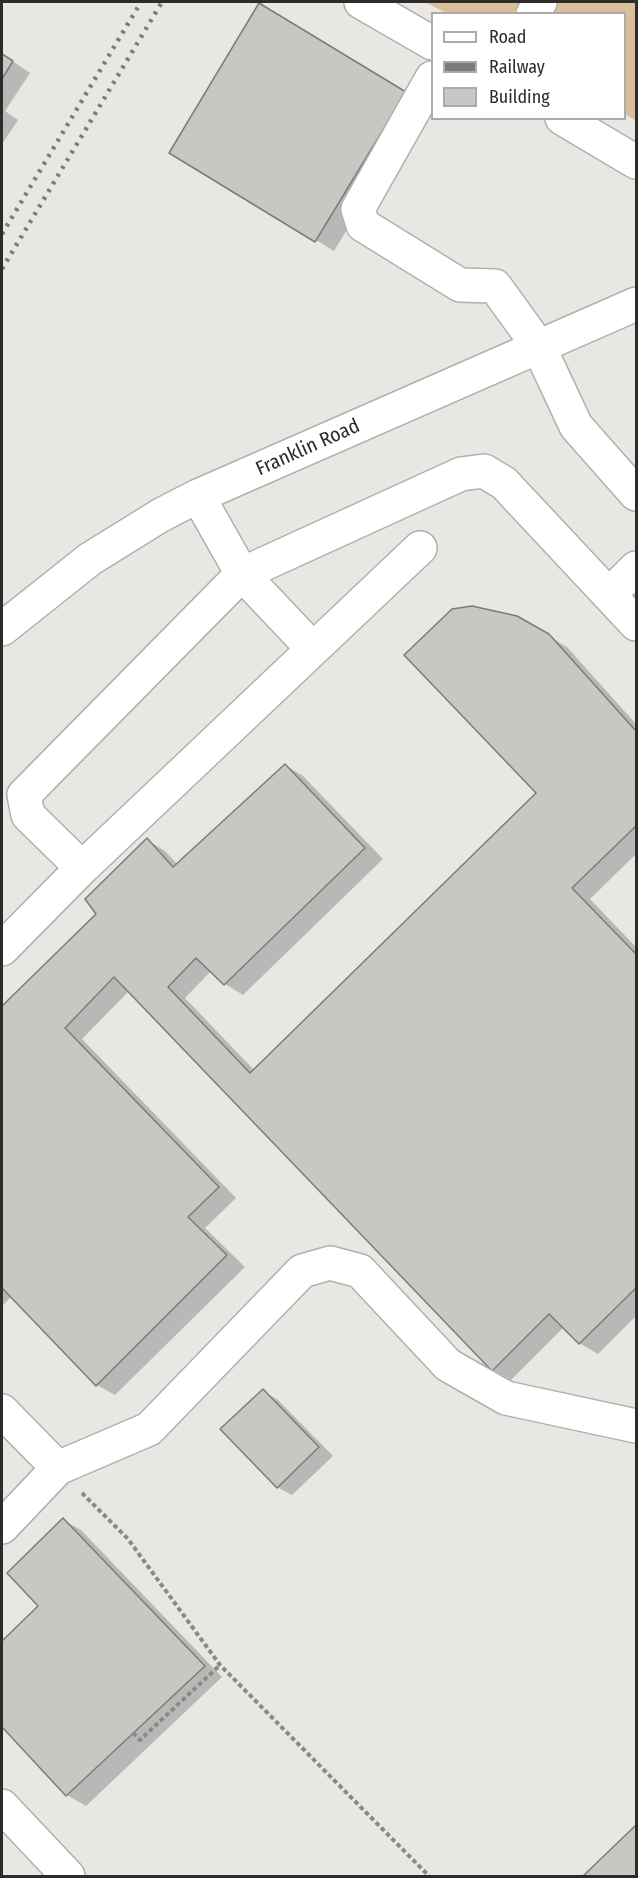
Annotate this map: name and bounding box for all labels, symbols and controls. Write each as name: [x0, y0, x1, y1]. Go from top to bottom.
legend: [431, 12, 626, 120]
text: Road: [489, 26, 526, 48]
text: Railway: [489, 56, 545, 78]
text: Building: [489, 86, 550, 108]
street label: Franklin Road: [252, 414, 364, 482]

